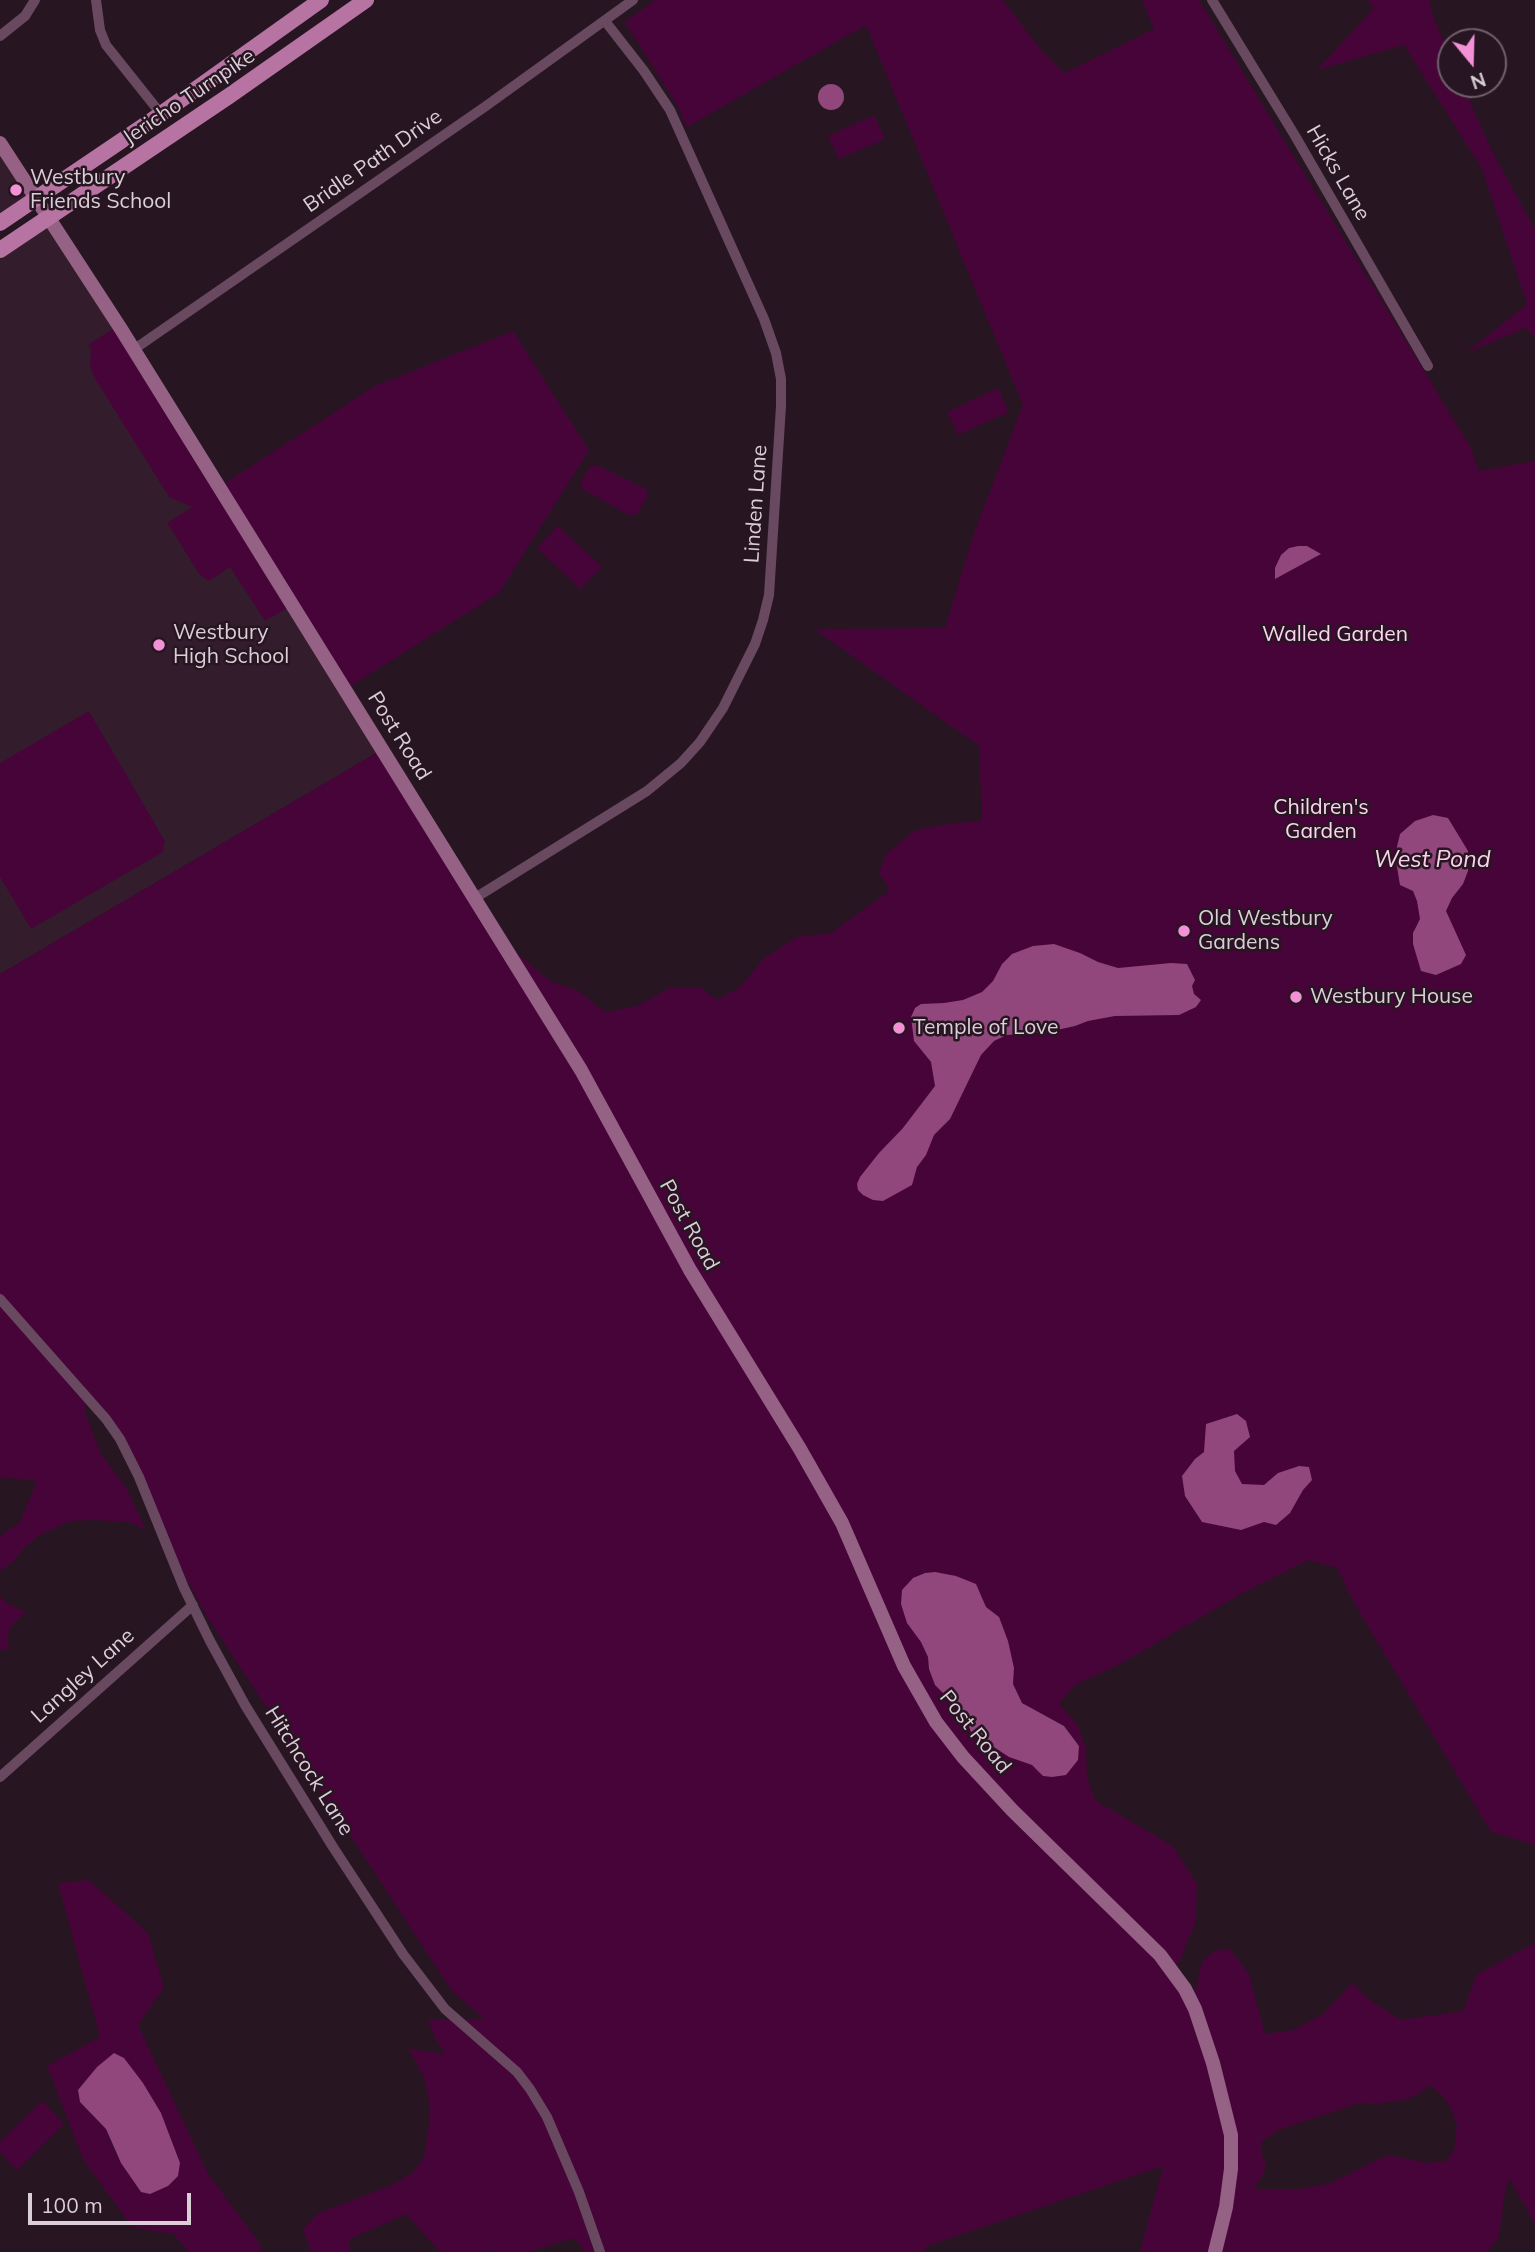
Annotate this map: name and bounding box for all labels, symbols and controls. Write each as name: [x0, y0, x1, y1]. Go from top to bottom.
north arrow: [1437, 28, 1507, 98]
street label: Jericho Turnpike: [118, 44, 260, 150]
text: N: [1467, 67, 1489, 95]
street label: Bridle Path Drive: [299, 104, 447, 218]
street label: Hicks Lane: [1301, 121, 1375, 225]
place label: Westbury Friends School: [30, 165, 171, 215]
marker: Westbury Friends School: [8, 182, 24, 198]
street label: Linden Lane: [739, 444, 773, 564]
place label: Westbury High School: [173, 620, 289, 670]
park label: Walled Garden: [1262, 622, 1408, 648]
marker: Westbury High School: [151, 637, 167, 653]
street label: Post Road: [362, 687, 436, 785]
park label: Children's Garden: [1273, 795, 1369, 845]
water label: West Pond: [1374, 846, 1490, 874]
place label: Old Westbury Gardens: [1198, 906, 1333, 956]
marker: Old Westbury Gardens: [1176, 923, 1192, 939]
place label: Westbury House: [1310, 984, 1473, 1010]
marker: Westbury House: [1288, 989, 1304, 1005]
place label: Temple of Love: [913, 1015, 1059, 1041]
marker: Temple of Love: [891, 1020, 907, 1036]
street label: Post Road: [654, 1175, 724, 1275]
street label: Langley Lane: [26, 1623, 140, 1729]
street label: Post Road: [934, 1685, 1016, 1779]
street label: Hitchcock Lane: [259, 1702, 359, 1840]
scale bar: [32, 2178, 194, 2222]
text: 100 m: [41, 2192, 103, 2218]

